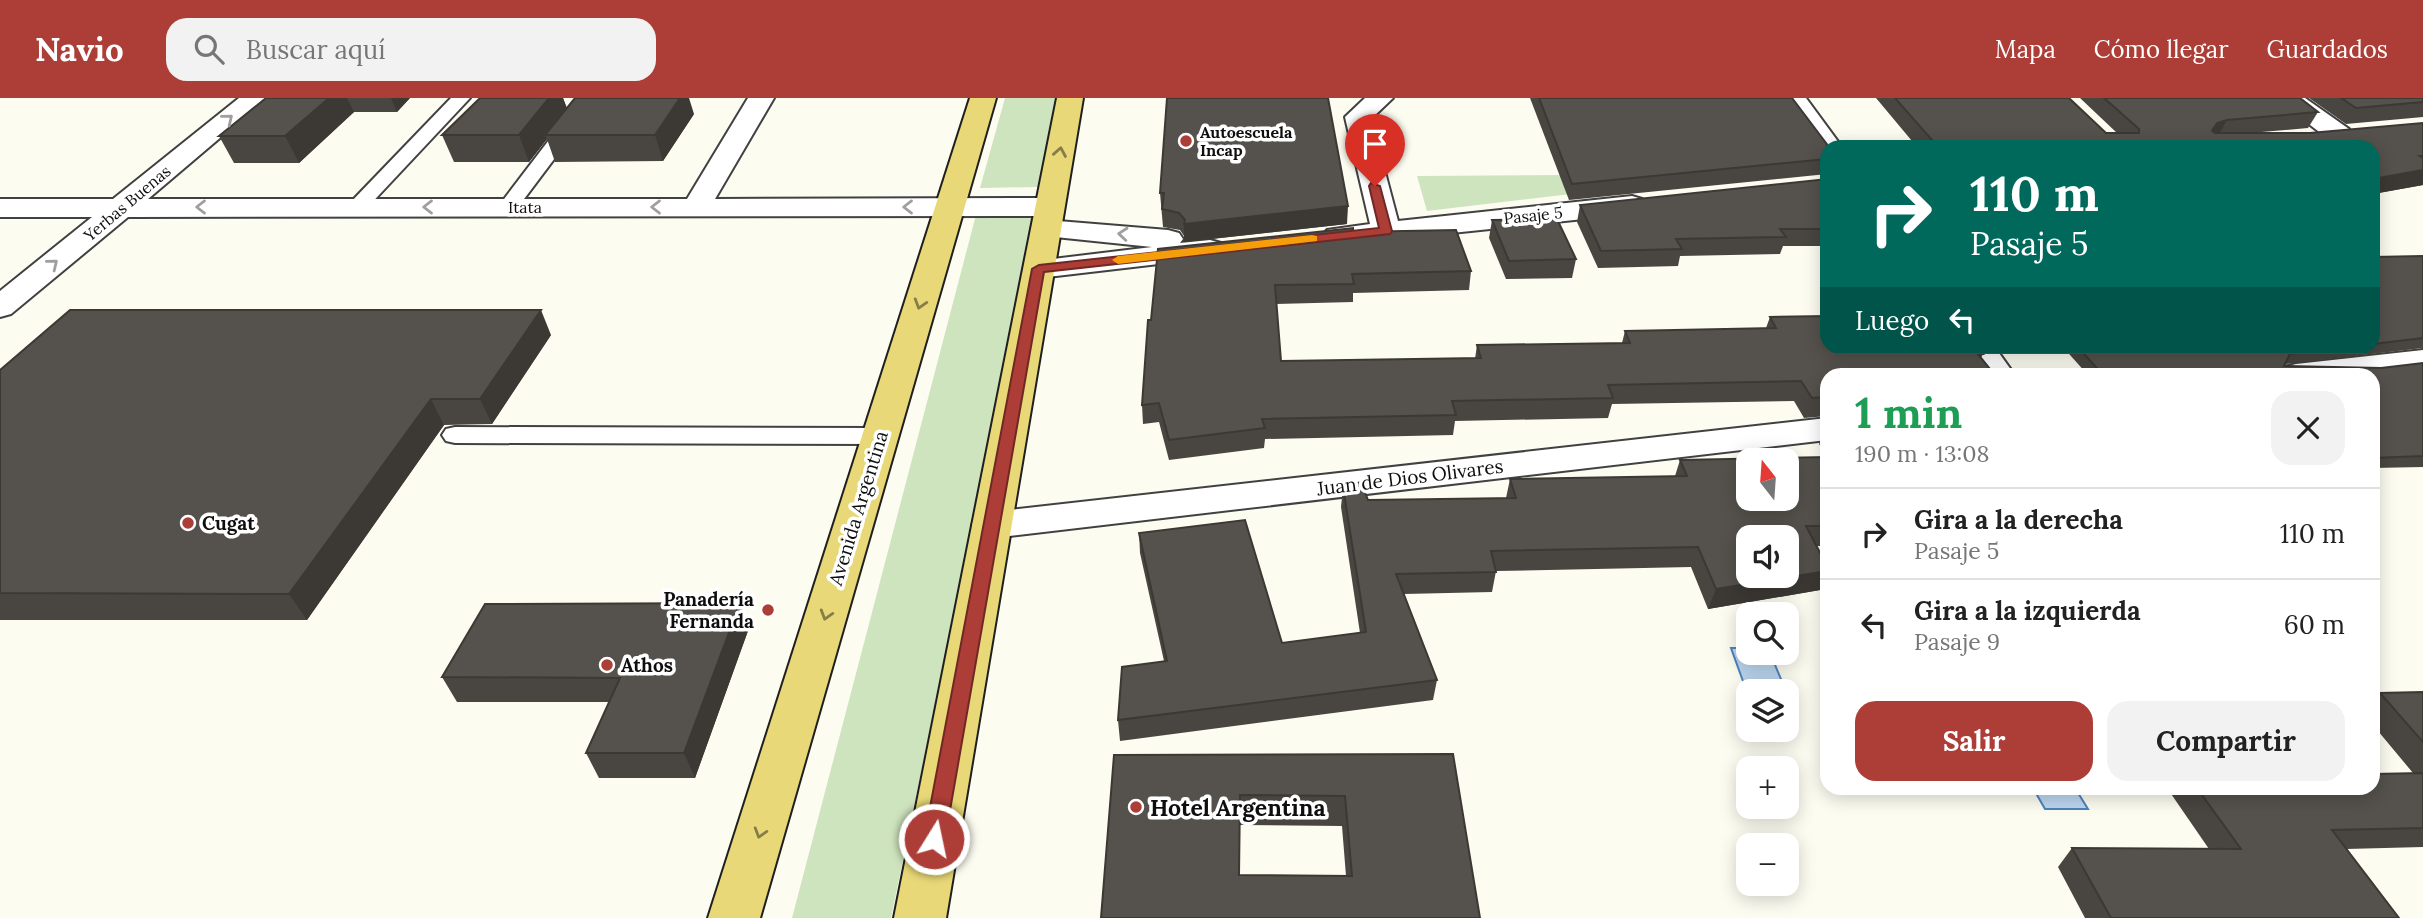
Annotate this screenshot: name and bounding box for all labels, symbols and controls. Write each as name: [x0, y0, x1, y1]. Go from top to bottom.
search box: [166, 18, 656, 81]
text: Navio: [35, 28, 124, 70]
icon: search: [190, 30, 228, 68]
text: Buscar aquí: [246, 33, 386, 66]
text: Mapa: [1995, 34, 2056, 65]
text: Cómo llegar: [2094, 34, 2229, 65]
text: Guardados: [2267, 34, 2388, 65]
pin: [1345, 114, 1405, 186]
one-way arrow: [220, 115, 233, 127]
place label: Autoescuela Incap: [1200, 122, 1293, 160]
icon: arrive: [1356, 125, 1394, 163]
marker: Autoescuela Incap: [1178, 133, 1194, 149]
one-way arrow: [1052, 146, 1067, 158]
street label: Yerbas Buenas: [79, 161, 175, 246]
text: 110 m: [1970, 162, 2099, 224]
icon: right: [1855, 168, 1946, 259]
street label: Itata: [508, 197, 542, 217]
one-way arrow: [195, 199, 206, 215]
one-way arrow: [423, 199, 433, 215]
one-way arrow: [650, 199, 661, 215]
one-way arrow: [902, 199, 913, 215]
street label: Pasaje 5: [1502, 202, 1564, 228]
text: Pasaje 5: [1970, 223, 2089, 264]
one-way arrow: [1117, 227, 1128, 242]
one-way arrow: [45, 259, 57, 272]
one-way arrow: [914, 298, 929, 310]
icon: left: [1943, 301, 1981, 339]
text: Luego: [1855, 304, 1929, 337]
text: 1 min: [1855, 386, 1962, 440]
button: close: [2271, 391, 2345, 465]
street label: Avenida Argentina: [823, 428, 893, 589]
text: 190 m · 13:08: [1855, 439, 1990, 468]
north arrow: [1736, 448, 1799, 511]
map controls: [1736, 448, 1799, 896]
street label: Juan de Dios Olivares: [1314, 454, 1505, 500]
text: Gira a la derecha: [1914, 503, 2123, 536]
place label: Cugat: [202, 511, 256, 535]
marker: Cugat: [180, 515, 196, 531]
icon: right: [1855, 515, 1893, 553]
text: 110 m: [2280, 517, 2345, 550]
button: sound: [1736, 525, 1799, 588]
text: Pasaje 5: [1914, 536, 1999, 565]
place label: Panadería Fernanda: [663, 587, 754, 633]
text: Gira a la izquierda: [1914, 594, 2141, 627]
marker: Panadería Fernanda: [760, 602, 776, 618]
button: search: [1736, 602, 1799, 665]
icon: left: [1855, 606, 1893, 644]
text: 60 m: [2284, 608, 2345, 641]
one-way arrow: [819, 609, 834, 621]
text: Pasaje 9: [1914, 627, 2000, 656]
place label: Athos: [621, 653, 673, 677]
marker: Athos: [599, 657, 615, 673]
button: layers: [1736, 679, 1799, 742]
button: Salir: [1855, 701, 2093, 781]
button: Compartir: [2107, 701, 2345, 781]
button: +: [1736, 756, 1799, 819]
place label: Hotel Argentina: [1150, 793, 1326, 822]
marker: Hotel Argentina: [1128, 799, 1144, 815]
position arrow: [897, 802, 971, 876]
one-way arrow: [754, 827, 768, 839]
button: −: [1736, 833, 1799, 896]

